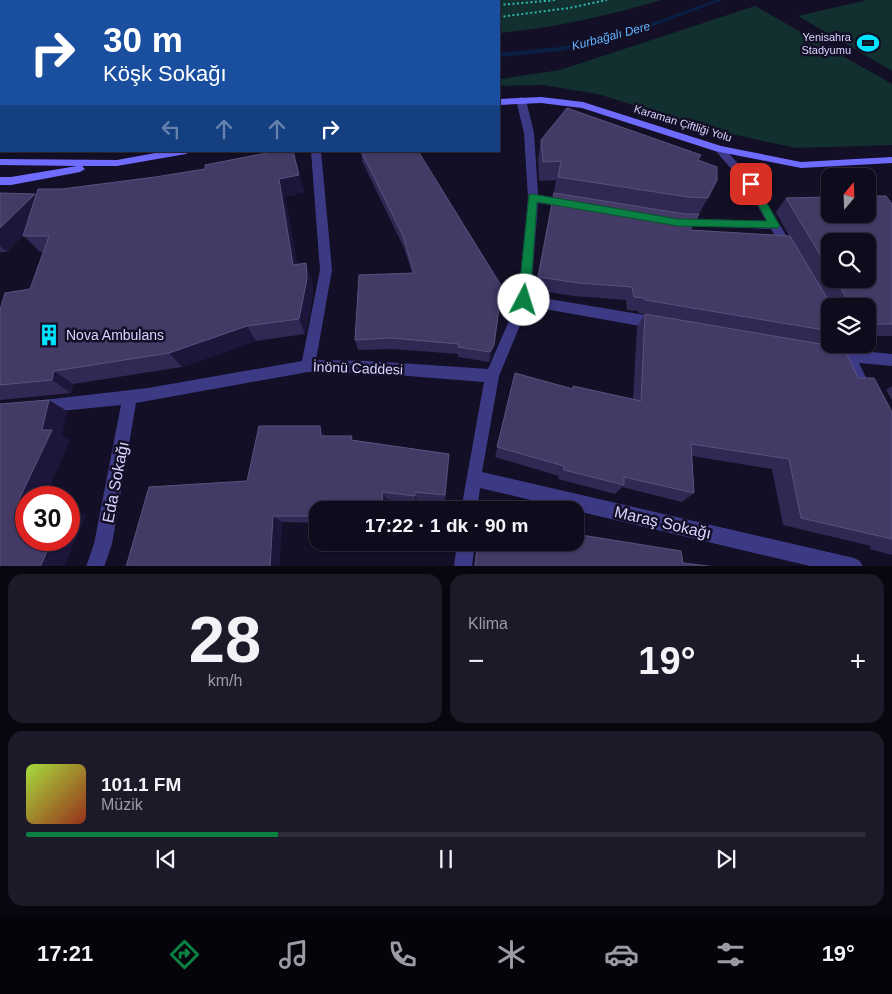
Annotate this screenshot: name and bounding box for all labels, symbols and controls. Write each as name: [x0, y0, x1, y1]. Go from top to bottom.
water label: Kurbağalı Dere: [570, 19, 652, 53]
icon: right: [20, 20, 85, 85]
text: 30 m: [103, 20, 183, 59]
sports icon: Yenisahra Stadyumu: [855, 30, 881, 56]
place label: Yenisahra Stadyumu: [801, 31, 852, 56]
text: Köşk Sokağı: [103, 61, 227, 86]
street label: Karaman Çiftliği Yolu: [633, 102, 733, 144]
icon: left: [157, 115, 185, 143]
icon: ahead: [210, 115, 238, 143]
icon: ahead: [263, 115, 291, 143]
icon: right: [316, 115, 344, 143]
pin: [730, 163, 772, 205]
north arrow: [821, 168, 876, 222]
map controls: [821, 168, 876, 353]
icon: arrive: [737, 170, 765, 198]
button: search: [821, 233, 876, 288]
position arrow: [497, 273, 549, 325]
button: layers: [821, 298, 876, 353]
building icon: Nova Ambulans: [36, 322, 62, 348]
place label: Nova Ambulans: [66, 327, 164, 343]
street label: İnönü Caddesi: [313, 357, 403, 378]
street label: Eda Sokağı: [99, 440, 132, 524]
speed limit sign: 30: [15, 486, 80, 551]
street label: Maraş Sokağı: [613, 503, 713, 542]
text: 17:22 · 1 dk · 90 m: [365, 515, 528, 536]
text: 28: [189, 603, 261, 676]
text: Klima: [468, 615, 508, 632]
text: 19°: [638, 640, 696, 682]
text: −: [468, 645, 484, 676]
text: +: [850, 645, 866, 676]
text: km/h: [208, 672, 242, 689]
text: 101.1 FM: [101, 774, 181, 795]
text: Müzik: [101, 796, 143, 813]
icon: previous: [152, 845, 180, 873]
icon: pause: [432, 845, 460, 873]
icon: next: [712, 845, 740, 873]
icon: directions: [167, 937, 202, 972]
icon: music: [276, 937, 311, 972]
icon: phone: [385, 937, 420, 972]
icon: climate: [494, 937, 529, 972]
icon: car: [604, 937, 639, 972]
icon: filters: [713, 937, 748, 972]
text: 17:21: [37, 941, 93, 966]
text: 19°: [822, 941, 855, 966]

